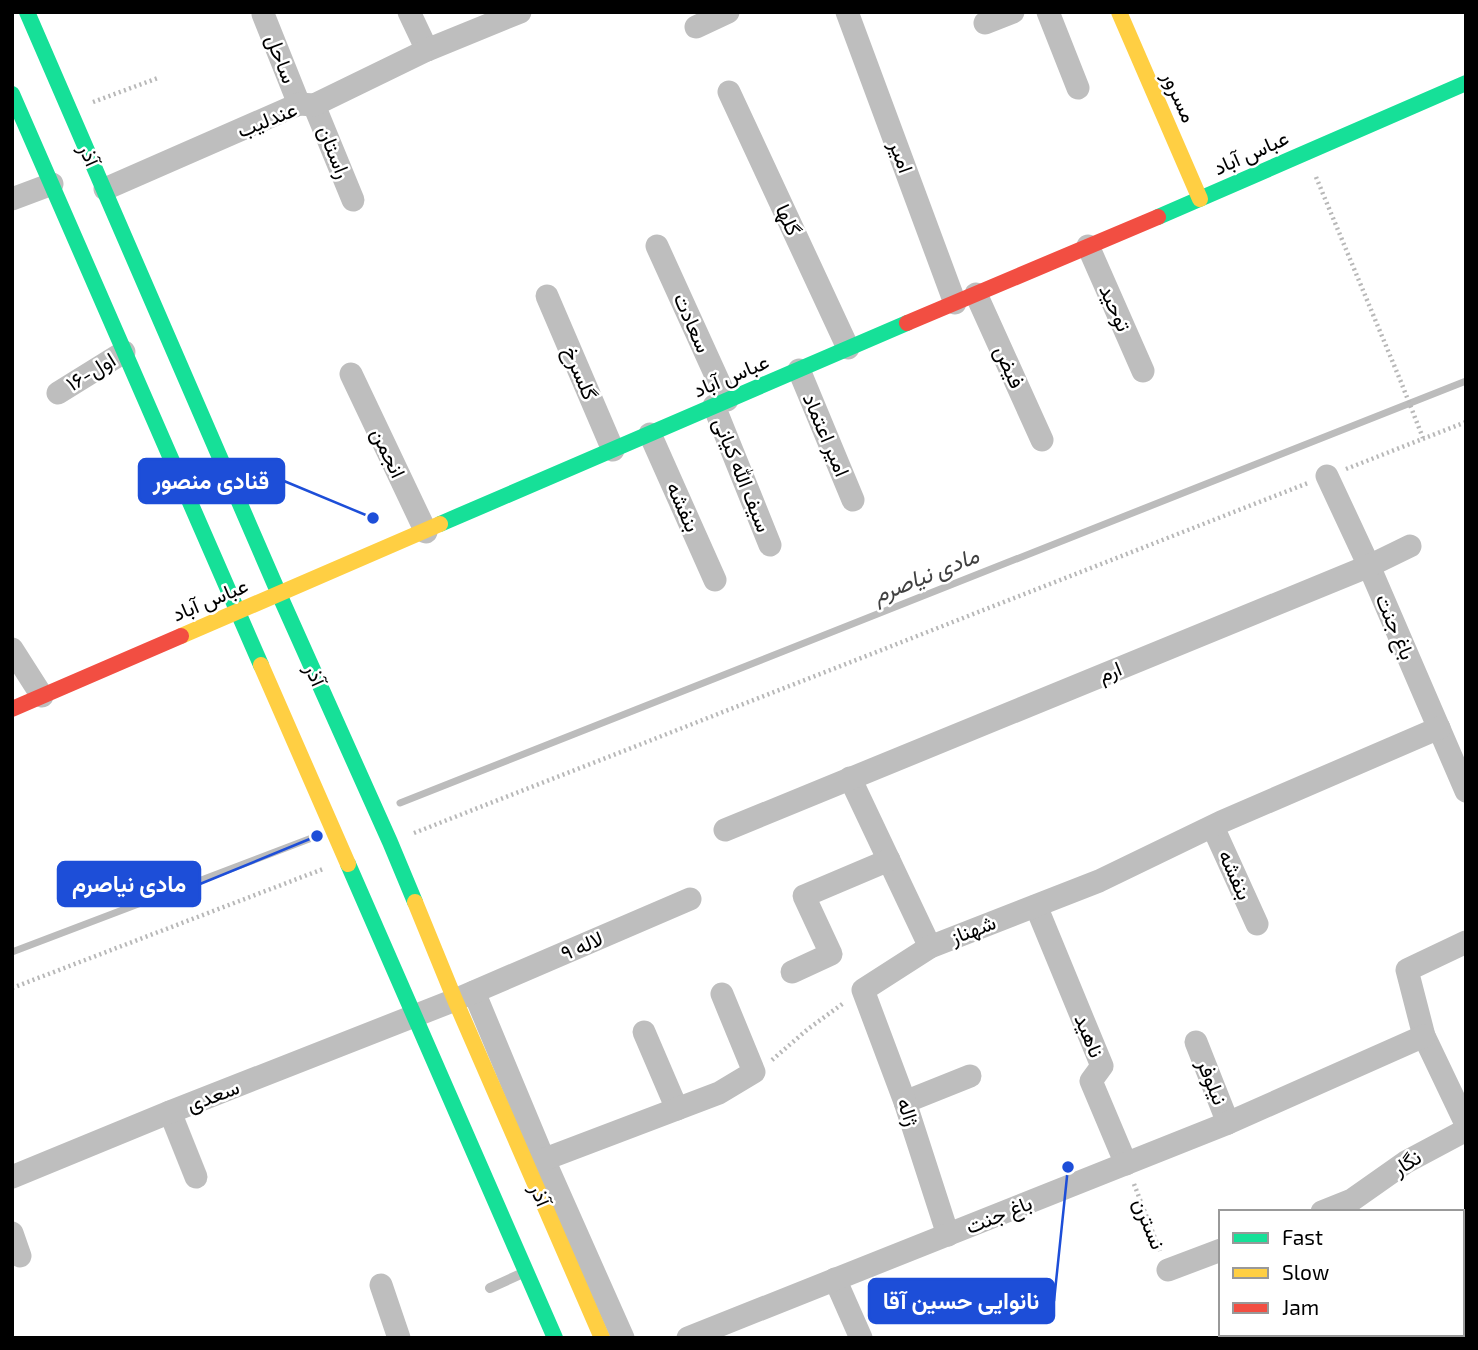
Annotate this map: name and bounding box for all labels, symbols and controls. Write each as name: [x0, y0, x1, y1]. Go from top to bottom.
street label: ساحل: [261, 31, 303, 87]
street label: مسرور: [1156, 66, 1203, 127]
street label: عندلیب: [233, 95, 300, 143]
street label: راستان: [312, 121, 357, 182]
street label: عباس آباد: [1209, 124, 1292, 180]
street label: امیر: [883, 136, 920, 177]
street label: آذر: [72, 138, 107, 172]
street label: گلها: [769, 200, 807, 240]
street label: توحید: [1093, 280, 1138, 336]
street label: سعادت: [669, 289, 718, 356]
street label: فیض: [989, 341, 1031, 392]
street label: گلسرخ: [556, 342, 604, 404]
street label: ۱۶-اول: [61, 346, 121, 397]
street label: عباس آباد: [689, 348, 772, 403]
street label: امیر اعتماد: [797, 389, 856, 481]
street label: سیف الله کیانی: [708, 413, 778, 536]
street label: انجمن: [366, 423, 412, 482]
callout: قنادی منصور: [139, 459, 284, 503]
text: قنادی منصور: [152, 466, 269, 496]
street label: بنفشه: [661, 477, 706, 536]
water label: مادی نیاصرم: [868, 540, 984, 611]
street label: عباس آباد: [168, 572, 251, 627]
street label: باغ جنت: [1369, 590, 1421, 664]
street label: ارم: [1094, 655, 1126, 689]
street label: آذر: [298, 658, 333, 692]
street label: بنفشه: [1213, 845, 1258, 904]
callout: مادی نیاصرم: [58, 862, 200, 906]
text: مادی نیاصرم: [72, 869, 186, 899]
street label: شهناز: [945, 909, 999, 951]
street label: ۹ لاله: [556, 925, 606, 965]
street label: ناهید: [1069, 1010, 1110, 1061]
street label: نیلوفر: [1191, 1054, 1234, 1109]
street label: سعدی: [183, 1073, 243, 1117]
street label: ژاله: [891, 1094, 926, 1130]
street label: نگار: [1386, 1143, 1426, 1182]
street label: آذر: [523, 1178, 558, 1212]
street label: باغ جنت: [962, 1189, 1036, 1241]
street label: نسترن: [1127, 1194, 1172, 1253]
legend: [1219, 1210, 1464, 1336]
text: Fast: [1282, 1224, 1323, 1249]
text: Slow: [1282, 1259, 1329, 1284]
callout: نانوایی حسین آقا: [869, 1279, 1054, 1323]
text: نانوایی حسین آقا: [883, 1286, 1039, 1316]
text: Jam: [1282, 1294, 1319, 1319]

